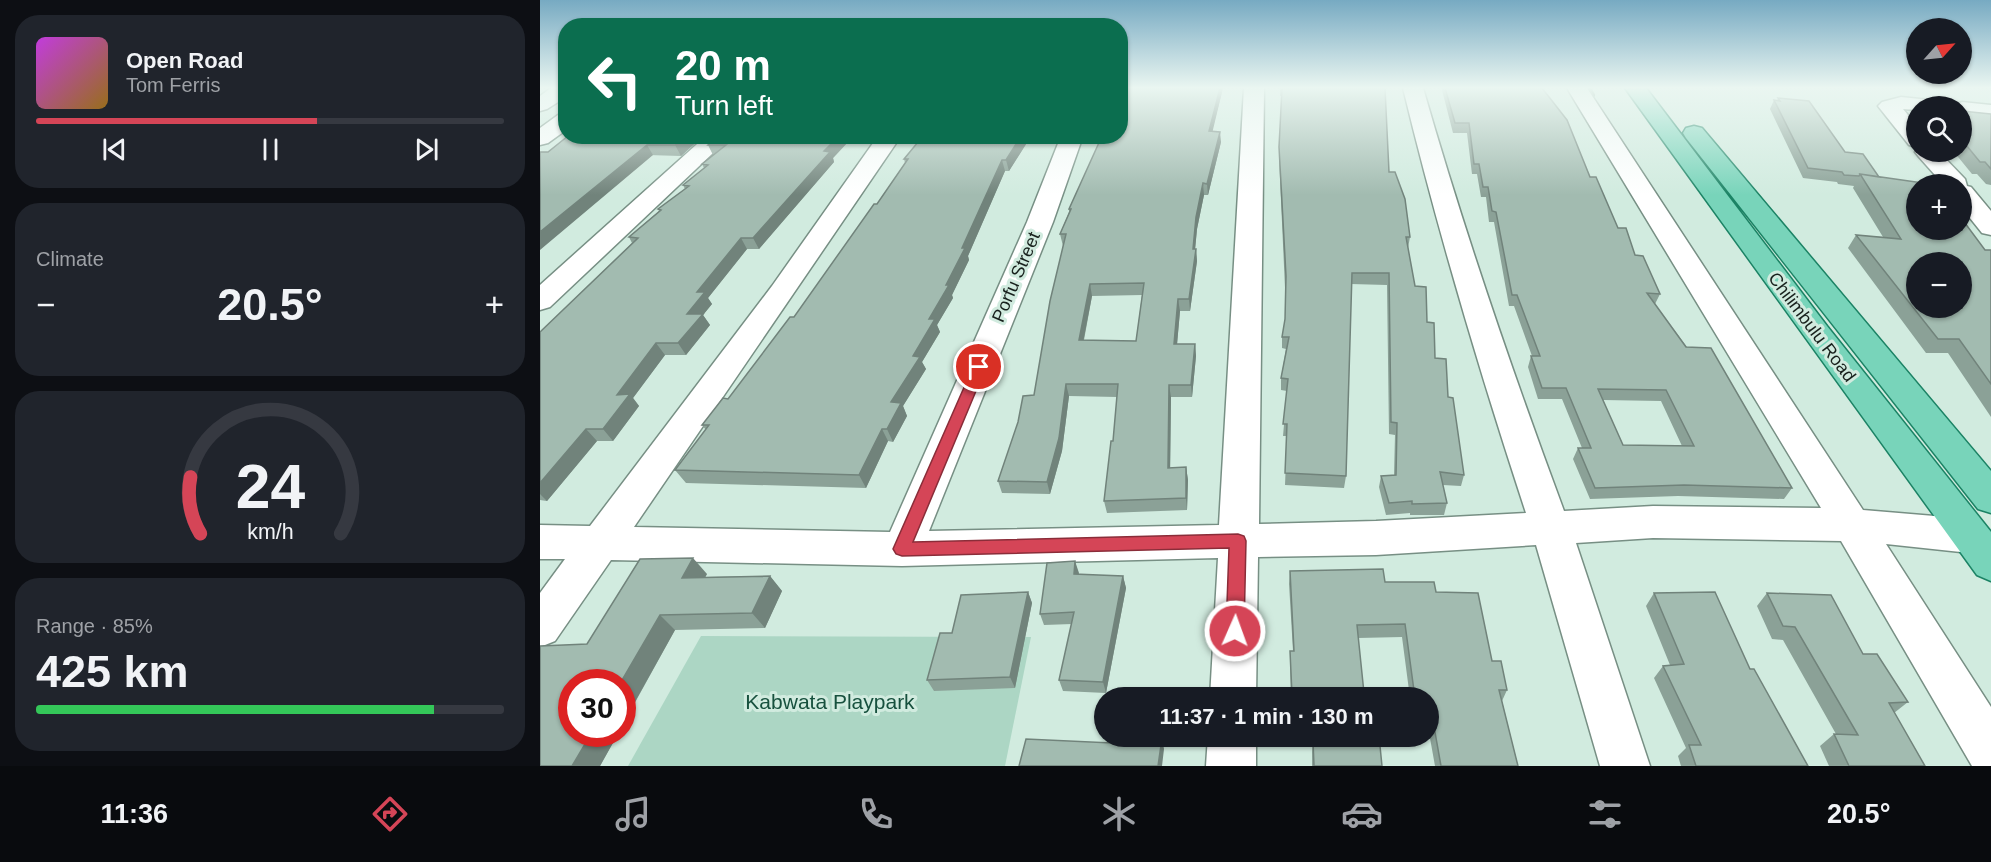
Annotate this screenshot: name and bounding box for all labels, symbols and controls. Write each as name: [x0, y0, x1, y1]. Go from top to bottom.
north arrow: [1906, 18, 1972, 84]
map controls: [1906, 18, 1972, 318]
icon: left: [576, 42, 654, 120]
text: 20 m: [675, 42, 771, 89]
text: Open Road: [126, 48, 243, 73]
text: Tom Ferris: [126, 74, 220, 96]
text: Turn left: [675, 91, 773, 121]
button: search: [1906, 96, 1972, 162]
icon: previous: [98, 133, 131, 166]
icon: pause: [254, 133, 287, 166]
icon: next: [410, 133, 443, 166]
button: +: [1906, 174, 1972, 240]
street label: Porfu Street: [988, 229, 1044, 325]
text: Climate: [36, 248, 104, 270]
button: −: [1906, 252, 1972, 318]
street label: Chilimbulu Road: [1764, 268, 1860, 386]
text: 20.5°: [217, 279, 323, 330]
text: −: [36, 286, 55, 323]
text: +: [485, 286, 504, 323]
pin: [953, 341, 1004, 392]
icon: arrive: [962, 350, 995, 383]
text: 24: [235, 452, 305, 521]
text: km/h: [247, 520, 293, 544]
position arrow: [1203, 599, 1267, 663]
text: Range · 85%: [36, 615, 153, 637]
text: 425 km: [36, 646, 189, 697]
speed limit sign: 30: [558, 669, 636, 747]
park label: Kabwata Playpark: [745, 690, 915, 713]
text: 11:37 · 1 min · 130 m: [1160, 704, 1374, 729]
icon: directions: [369, 793, 411, 835]
icon: music: [612, 793, 654, 835]
icon: phone: [855, 793, 897, 835]
icon: climate: [1098, 793, 1140, 835]
icon: car: [1341, 793, 1383, 835]
icon: filters: [1584, 793, 1626, 835]
text: 11:36: [101, 799, 168, 829]
text: 20.5°: [1827, 799, 1890, 829]

